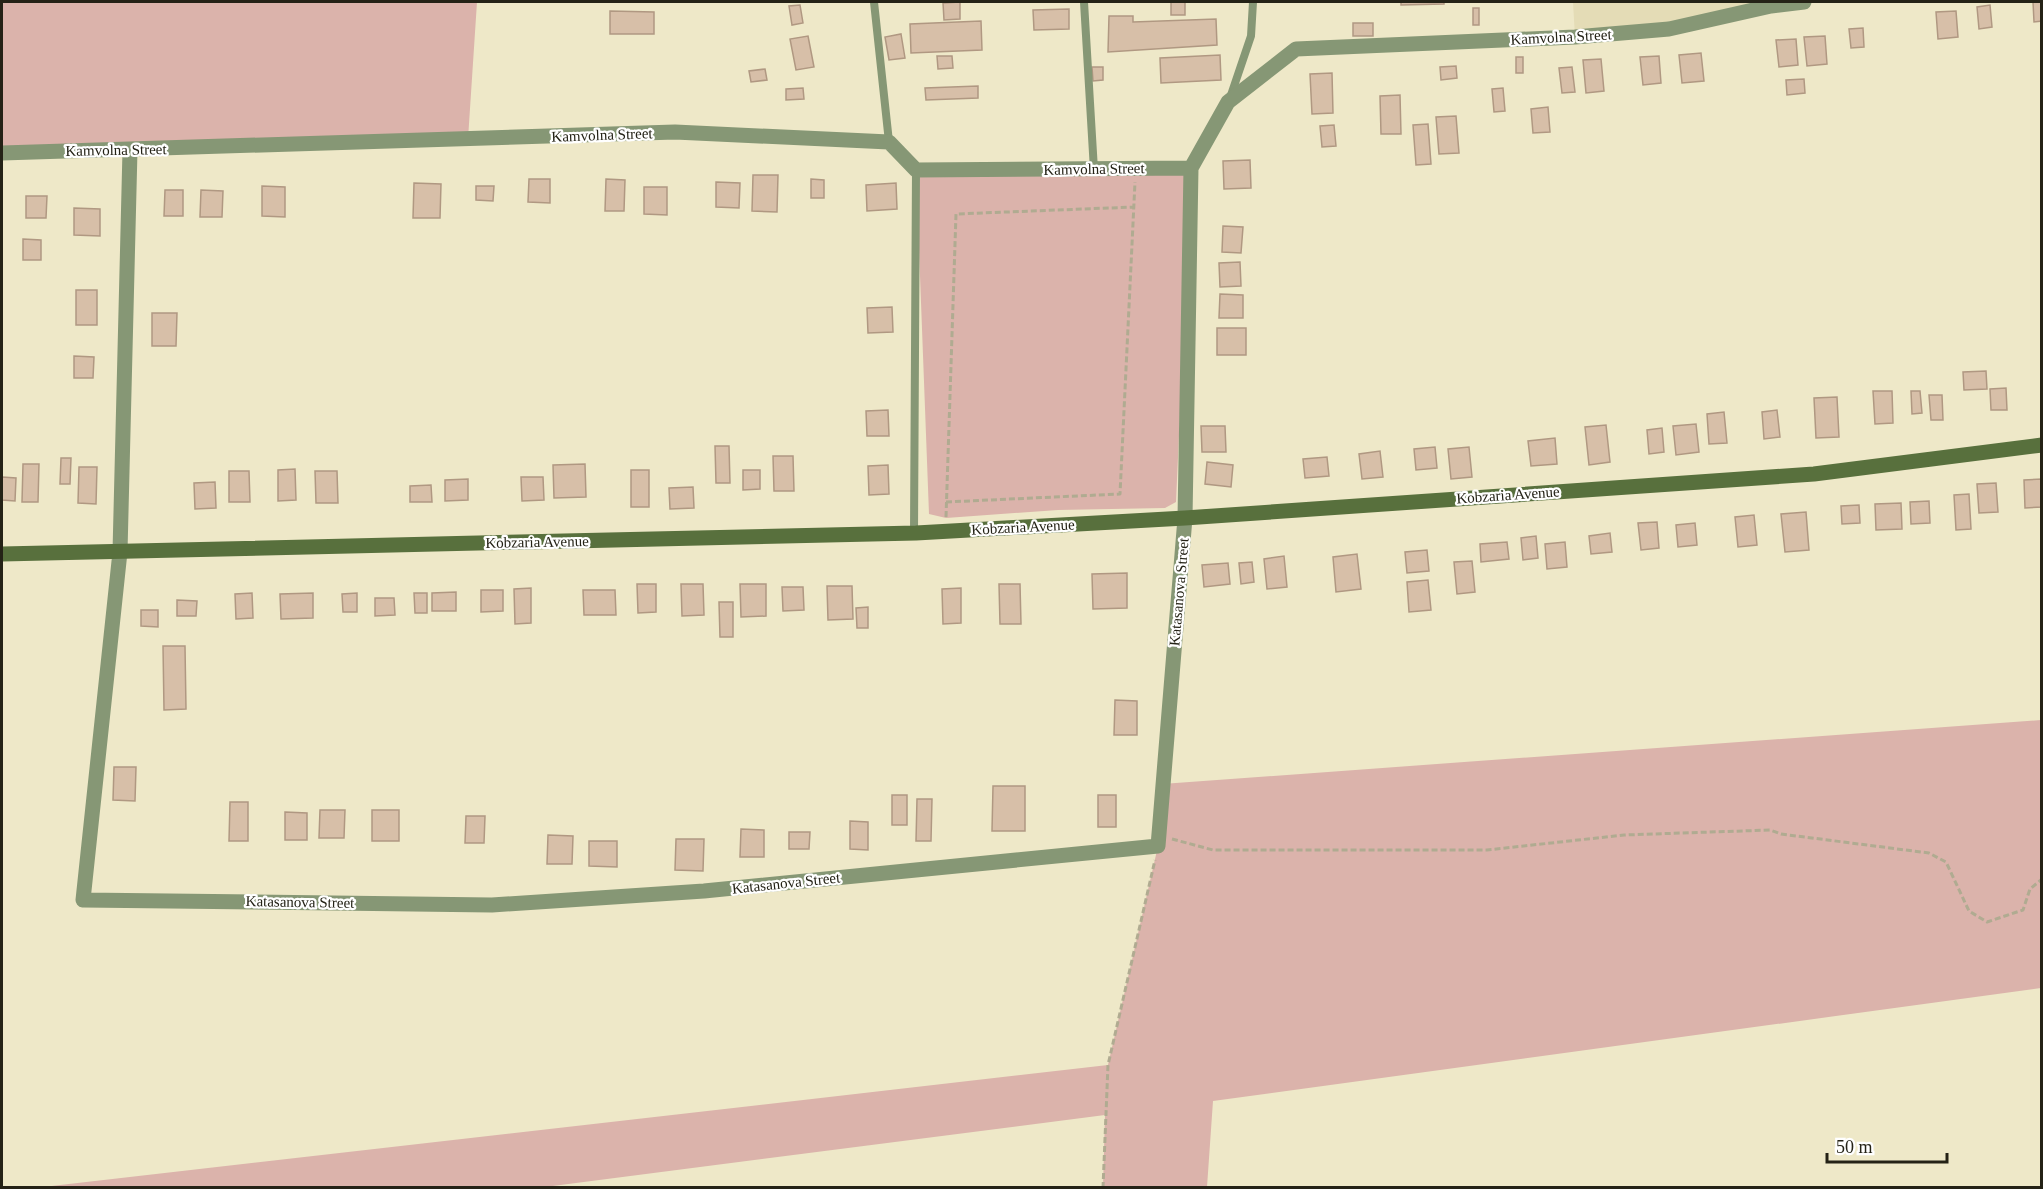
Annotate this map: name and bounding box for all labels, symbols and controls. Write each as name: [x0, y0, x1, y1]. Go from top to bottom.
street label: Kamvolna Street: [1510, 26, 1613, 48]
street label: Kamvolna Street: [551, 125, 654, 145]
street label: Kamvolna Street: [65, 141, 168, 159]
street label: Kamvolna Street: [1043, 160, 1146, 178]
street label: Kobzaria Avenue: [1456, 483, 1560, 507]
street label: Kobzaria Avenue: [971, 516, 1075, 538]
street label: Kobzaria Avenue: [485, 533, 589, 551]
street label: Katasanova Street: [1166, 536, 1192, 647]
street label: Katasanova Street: [731, 869, 842, 897]
street label: Katasanova Street: [246, 893, 355, 911]
scale bar: [1827, 1126, 1947, 1164]
text: 50 m: [1836, 1137, 1873, 1157]

